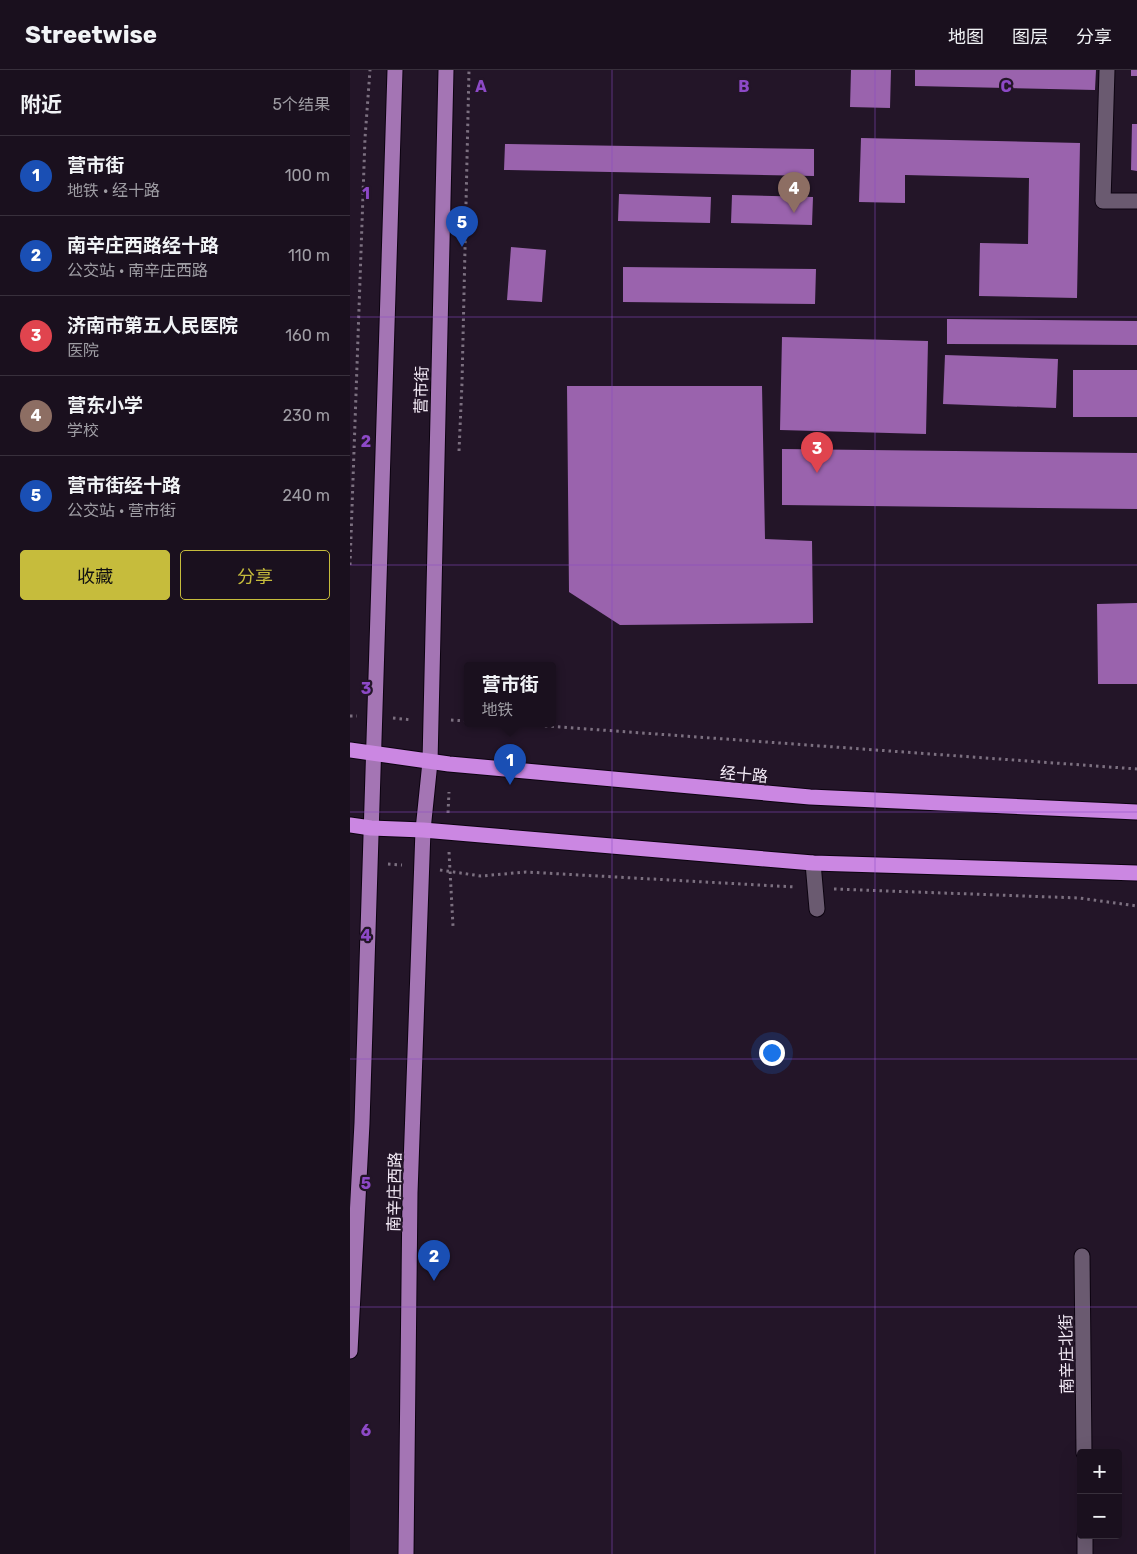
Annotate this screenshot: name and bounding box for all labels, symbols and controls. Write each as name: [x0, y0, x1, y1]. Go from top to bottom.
text: Streetwise: [25, 21, 157, 49]
text: 地图: [948, 26, 984, 48]
text: 图层: [1012, 26, 1048, 48]
text: 分享: [1076, 26, 1112, 48]
text: A: [475, 77, 487, 96]
text: B: [738, 77, 750, 96]
text: C: [1000, 77, 1012, 96]
text: 附近: [20, 92, 62, 117]
text: 5个结果: [272, 95, 330, 114]
text: 营市街: [67, 154, 124, 177]
text: 1: [32, 166, 40, 185]
text: 100 m: [285, 166, 330, 185]
pin: 4: [778, 172, 810, 213]
text: 地铁 · 经十路: [67, 181, 160, 200]
text: 1: [362, 184, 370, 203]
pin: 5: [446, 206, 478, 247]
text: 南辛庄西路经十路: [67, 234, 219, 257]
text: 2: [31, 246, 41, 265]
text: 110 m: [288, 246, 330, 265]
text: 公交站 · 南辛庄西路: [67, 261, 208, 280]
text: 济南市第五人民医院: [67, 314, 238, 337]
text: 3: [31, 326, 41, 345]
text: 160 m: [285, 326, 330, 345]
text: 医院: [67, 341, 99, 360]
street label: 营市街: [412, 366, 431, 414]
text: 营东小学: [67, 394, 143, 417]
text: 4: [31, 406, 41, 425]
text: 230 m: [283, 406, 330, 425]
text: 学校: [67, 421, 99, 440]
text: 2: [361, 432, 371, 451]
pin: 3: [801, 432, 833, 473]
text: 营市街经十路: [67, 474, 181, 497]
text: 5: [31, 486, 41, 505]
text: 240 m: [283, 486, 330, 505]
text: 公交站 · 营市街: [67, 501, 176, 520]
button: 收藏: [20, 550, 170, 600]
button: 分享: [180, 550, 330, 600]
popup: [464, 662, 556, 727]
text: 营市街: [481, 673, 539, 696]
text: 3: [361, 679, 371, 698]
text: 地铁: [481, 700, 514, 719]
pin: 1: [494, 744, 526, 785]
street label: 经十路: [719, 763, 769, 786]
text: 4: [361, 926, 372, 945]
your location: [759, 1040, 785, 1066]
street label: 南辛庄西路: [384, 1152, 405, 1232]
text: 5: [361, 1174, 371, 1193]
pin: 2: [418, 1240, 450, 1281]
street label: 南辛庄北街: [1056, 1314, 1077, 1394]
text: 6: [361, 1421, 371, 1440]
map controls: [1077, 1449, 1122, 1539]
button: +: [1077, 1449, 1122, 1494]
button: −: [1077, 1494, 1122, 1539]

